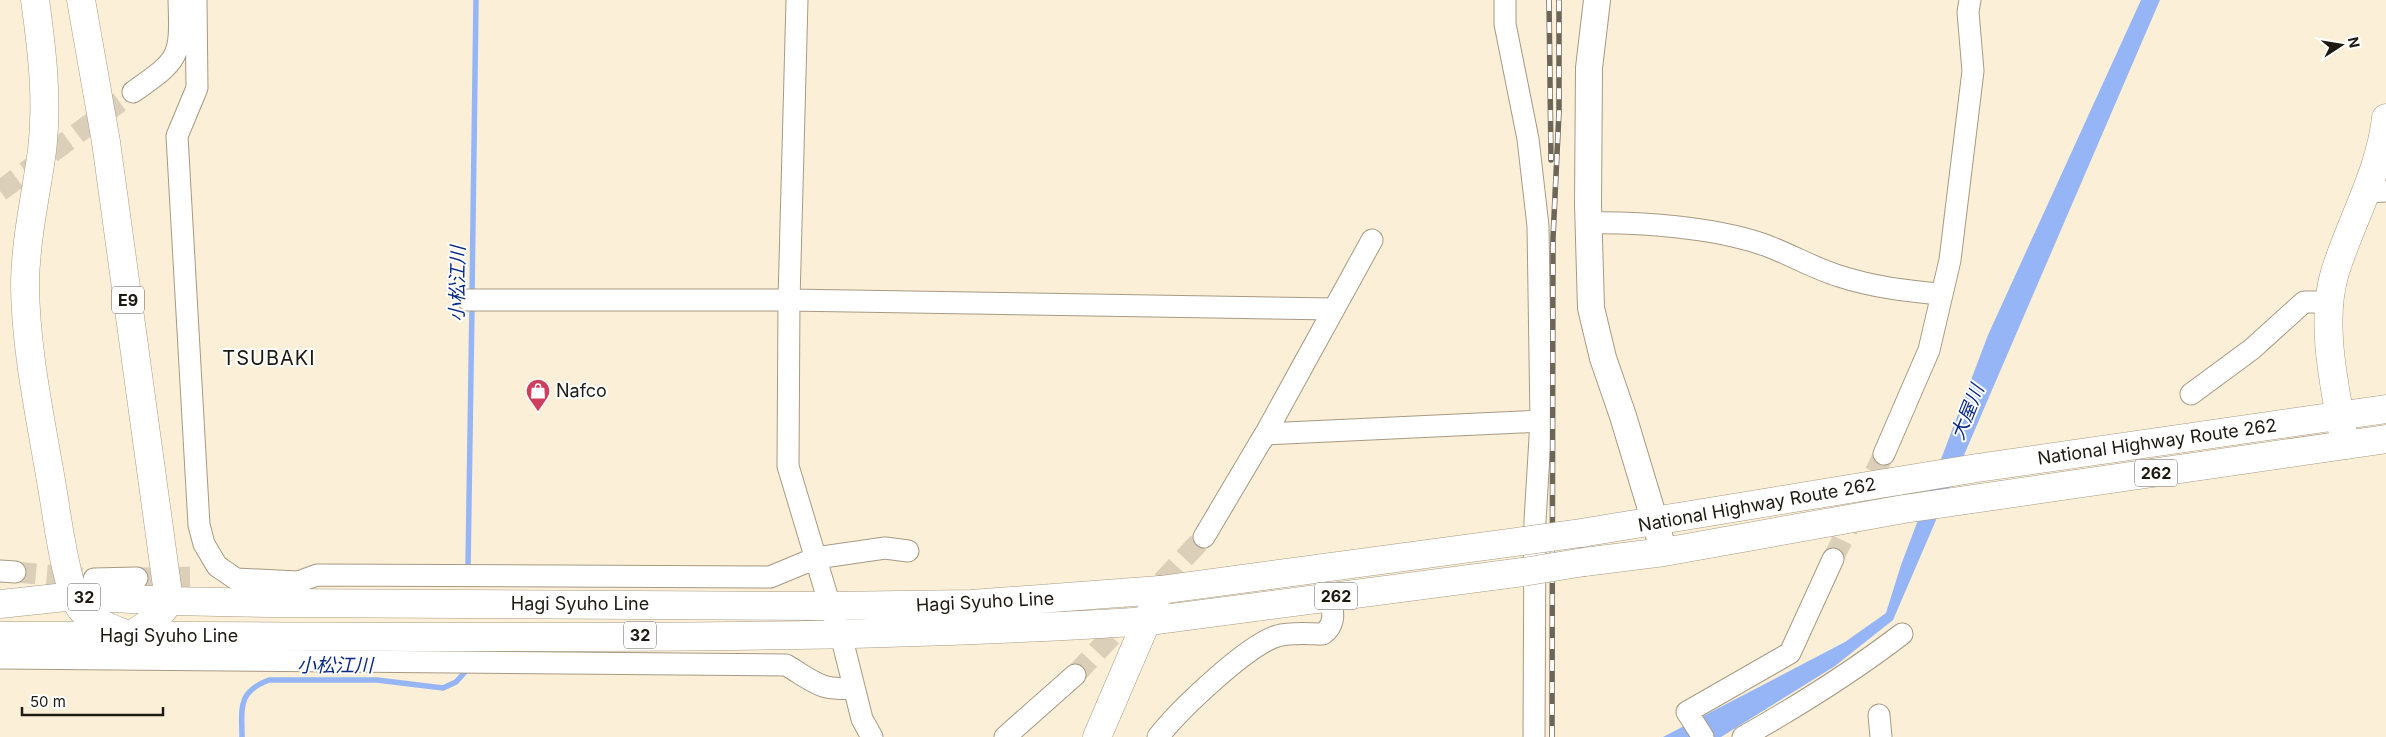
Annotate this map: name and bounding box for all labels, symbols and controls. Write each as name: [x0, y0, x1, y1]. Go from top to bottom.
north arrow: [2316, 20, 2366, 70]
text: N: [2345, 35, 2364, 49]
water label: 小松江川: [445, 244, 470, 322]
road number: E9: [112, 286, 144, 314]
district label: TSUBAKI: [222, 346, 316, 370]
shop icon: Nafco: [525, 378, 551, 412]
place label: Nafco: [556, 380, 607, 401]
water label: 大屋川: [1946, 380, 1990, 443]
street label: National Highway Route 262: [2036, 414, 2278, 469]
road number: 262: [2135, 459, 2177, 486]
street label: National Highway Route 262: [1636, 473, 1878, 536]
road number: 262: [1315, 582, 1357, 610]
road number: 32: [68, 584, 100, 610]
street label: Hagi Syuho Line: [915, 587, 1055, 616]
street label: Hagi Syuho Line: [511, 593, 649, 614]
road number: 32: [624, 622, 656, 648]
street label: Hagi Syuho Line: [100, 625, 238, 646]
water label: 小松江川: [297, 654, 375, 677]
scale bar: [22, 684, 164, 716]
text: 50 m: [30, 692, 66, 711]

